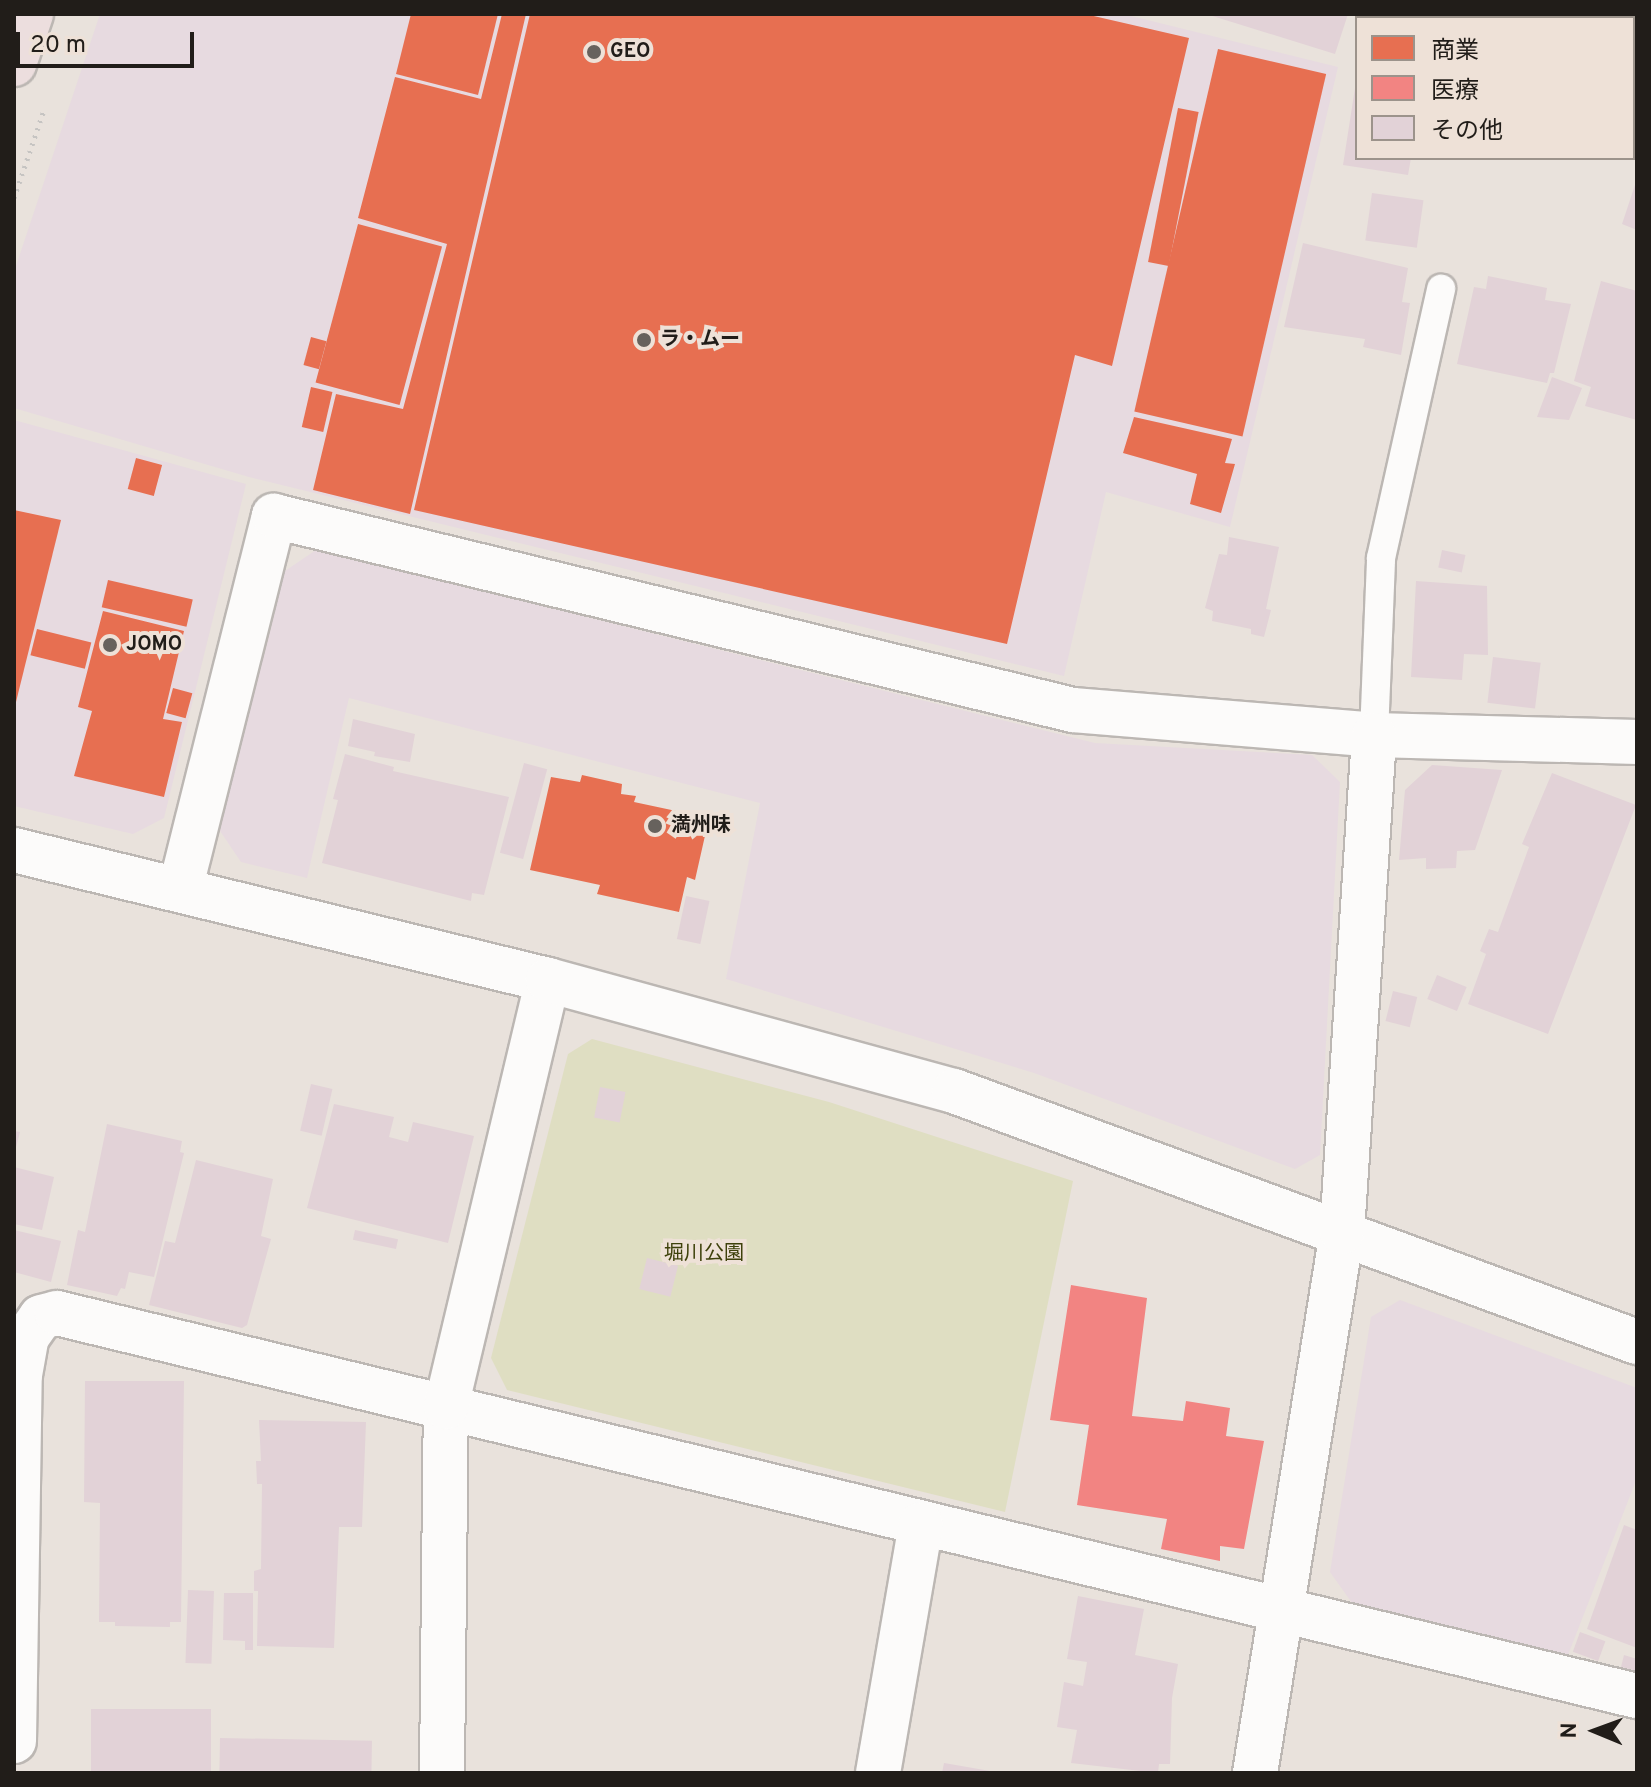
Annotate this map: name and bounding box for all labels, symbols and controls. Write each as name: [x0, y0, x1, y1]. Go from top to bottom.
scale bar: [20, 16, 198, 66]
legend: [1355, 16, 1635, 160]
text: 20 m: [30, 31, 86, 61]
text: 商業: [1431, 37, 1479, 67]
place label: GEO: [610, 40, 650, 64]
marker: GEO: [585, 43, 603, 61]
text: 医療: [1431, 77, 1479, 107]
text: その他: [1431, 117, 1503, 147]
place label: ラ・ムー: [660, 328, 740, 352]
marker: ラ・ムー: [635, 331, 653, 349]
place label: JOMO: [126, 633, 182, 657]
marker: JOMO: [101, 636, 119, 654]
place label: 満州味: [671, 814, 731, 838]
marker: 満州味: [646, 817, 664, 835]
park label: 堀川公園: [664, 1242, 744, 1266]
north arrow: [1555, 1691, 1635, 1771]
text: N: [1557, 1722, 1584, 1739]

